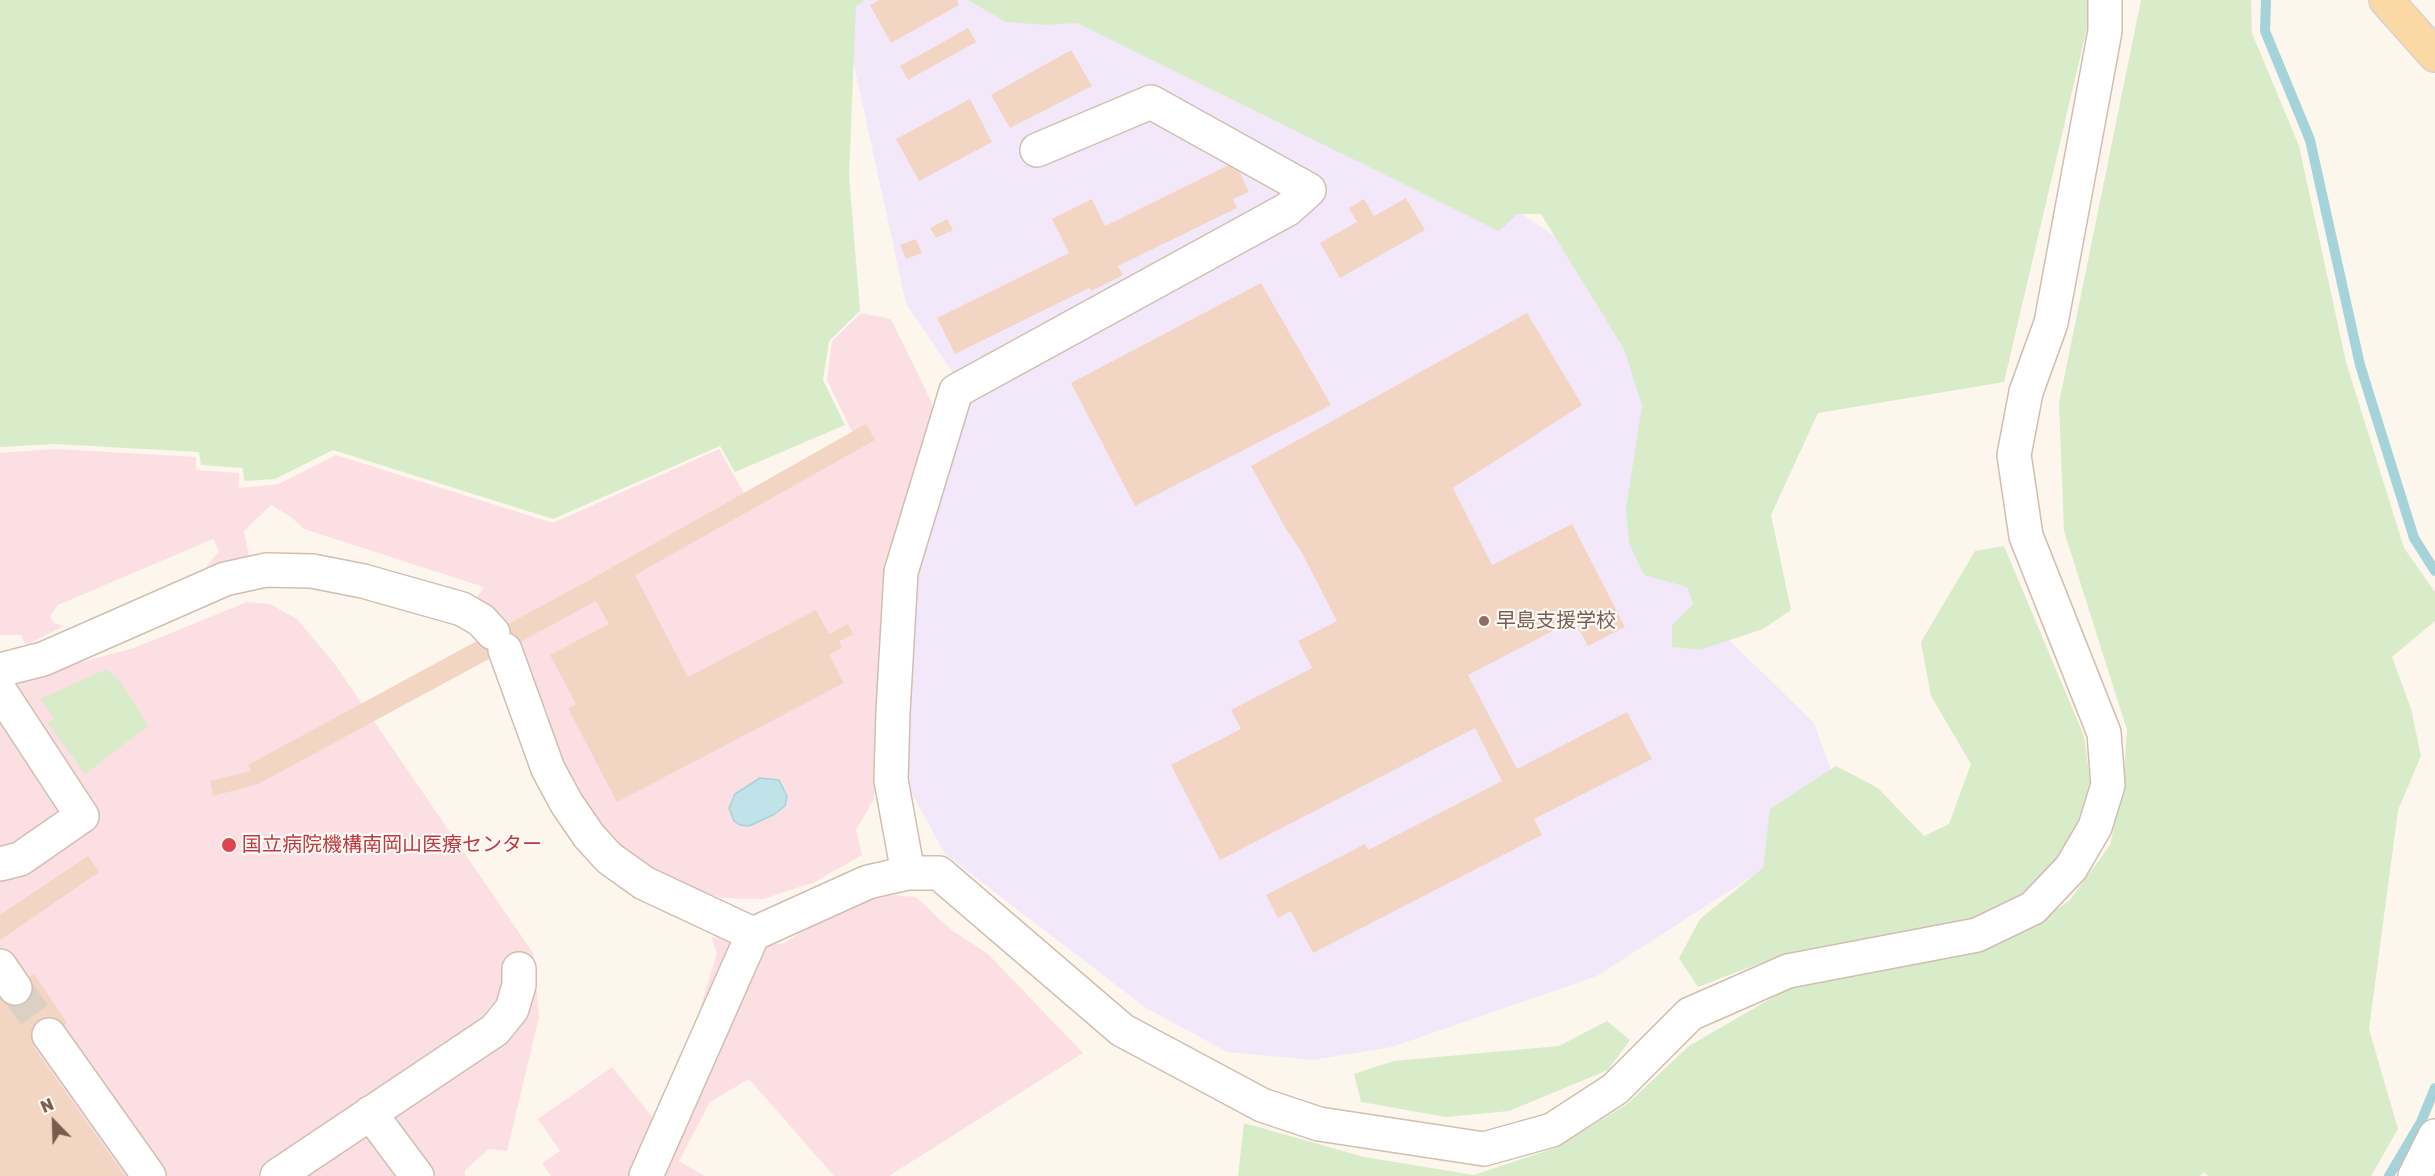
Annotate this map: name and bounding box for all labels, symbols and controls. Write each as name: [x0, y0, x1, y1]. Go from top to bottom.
place label: 早島支援学校: [1496, 609, 1616, 633]
marker: 早島支援学校: [1477, 614, 1491, 628]
place label: 国立病院機構南岡山医療センター: [242, 833, 542, 857]
marker: 国立病院機構南岡山医療センター: [220, 836, 238, 854]
north arrow: [24, 1092, 84, 1152]
text: N: [37, 1094, 56, 1117]

